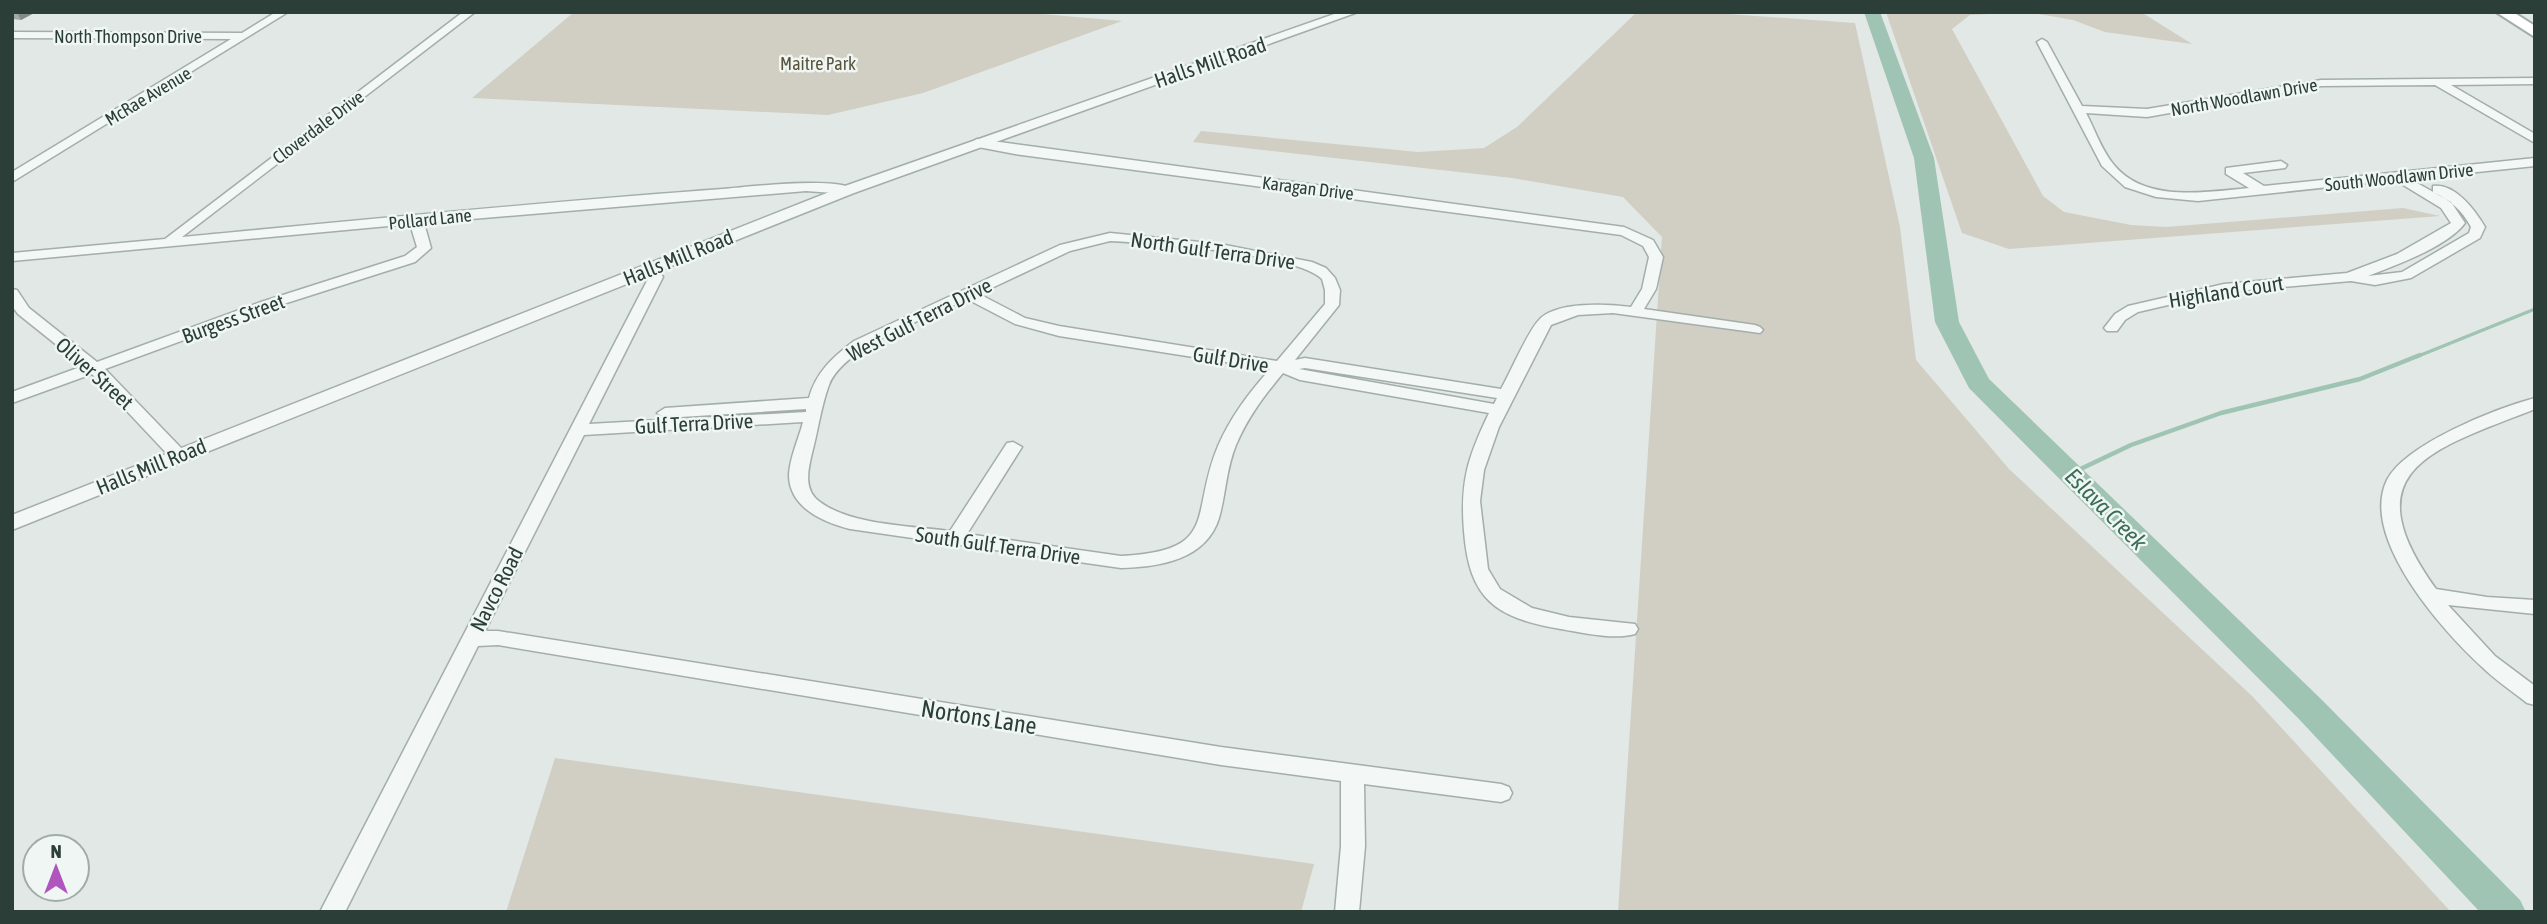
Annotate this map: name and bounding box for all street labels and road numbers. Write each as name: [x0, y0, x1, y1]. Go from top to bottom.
street label: North Thompson Drive: [54, 26, 202, 47]
street label: Halls Mill Road: [1151, 32, 1269, 92]
street label: McRae Avenue: [101, 62, 195, 130]
street label: North Woodlawn Drive: [2169, 74, 2319, 120]
street label: Cloverdale Drive: [268, 86, 368, 168]
street label: South Woodlawn Drive: [2324, 159, 2474, 195]
street label: Karagan Drive: [1261, 172, 1355, 204]
street label: Pollard Lane: [387, 204, 473, 234]
street label: Halls Mill Road: [620, 224, 736, 290]
street label: North Gulf Terra Drive: [1129, 227, 1297, 273]
street label: Highland Court: [2167, 270, 2285, 312]
street label: West Gulf Terra Drive: [843, 272, 995, 366]
street label: Burgess Street: [178, 288, 288, 348]
street label: Oliver Street: [51, 332, 139, 414]
street label: Gulf Drive: [1191, 341, 1271, 377]
street label: Gulf Terra Drive: [634, 408, 754, 438]
street label: Halls Mill Road: [93, 433, 209, 499]
street label: South Gulf Terra Drive: [914, 522, 1082, 568]
street label: Navco Road: [465, 543, 527, 635]
street label: Nortons Lane: [919, 695, 1039, 739]

